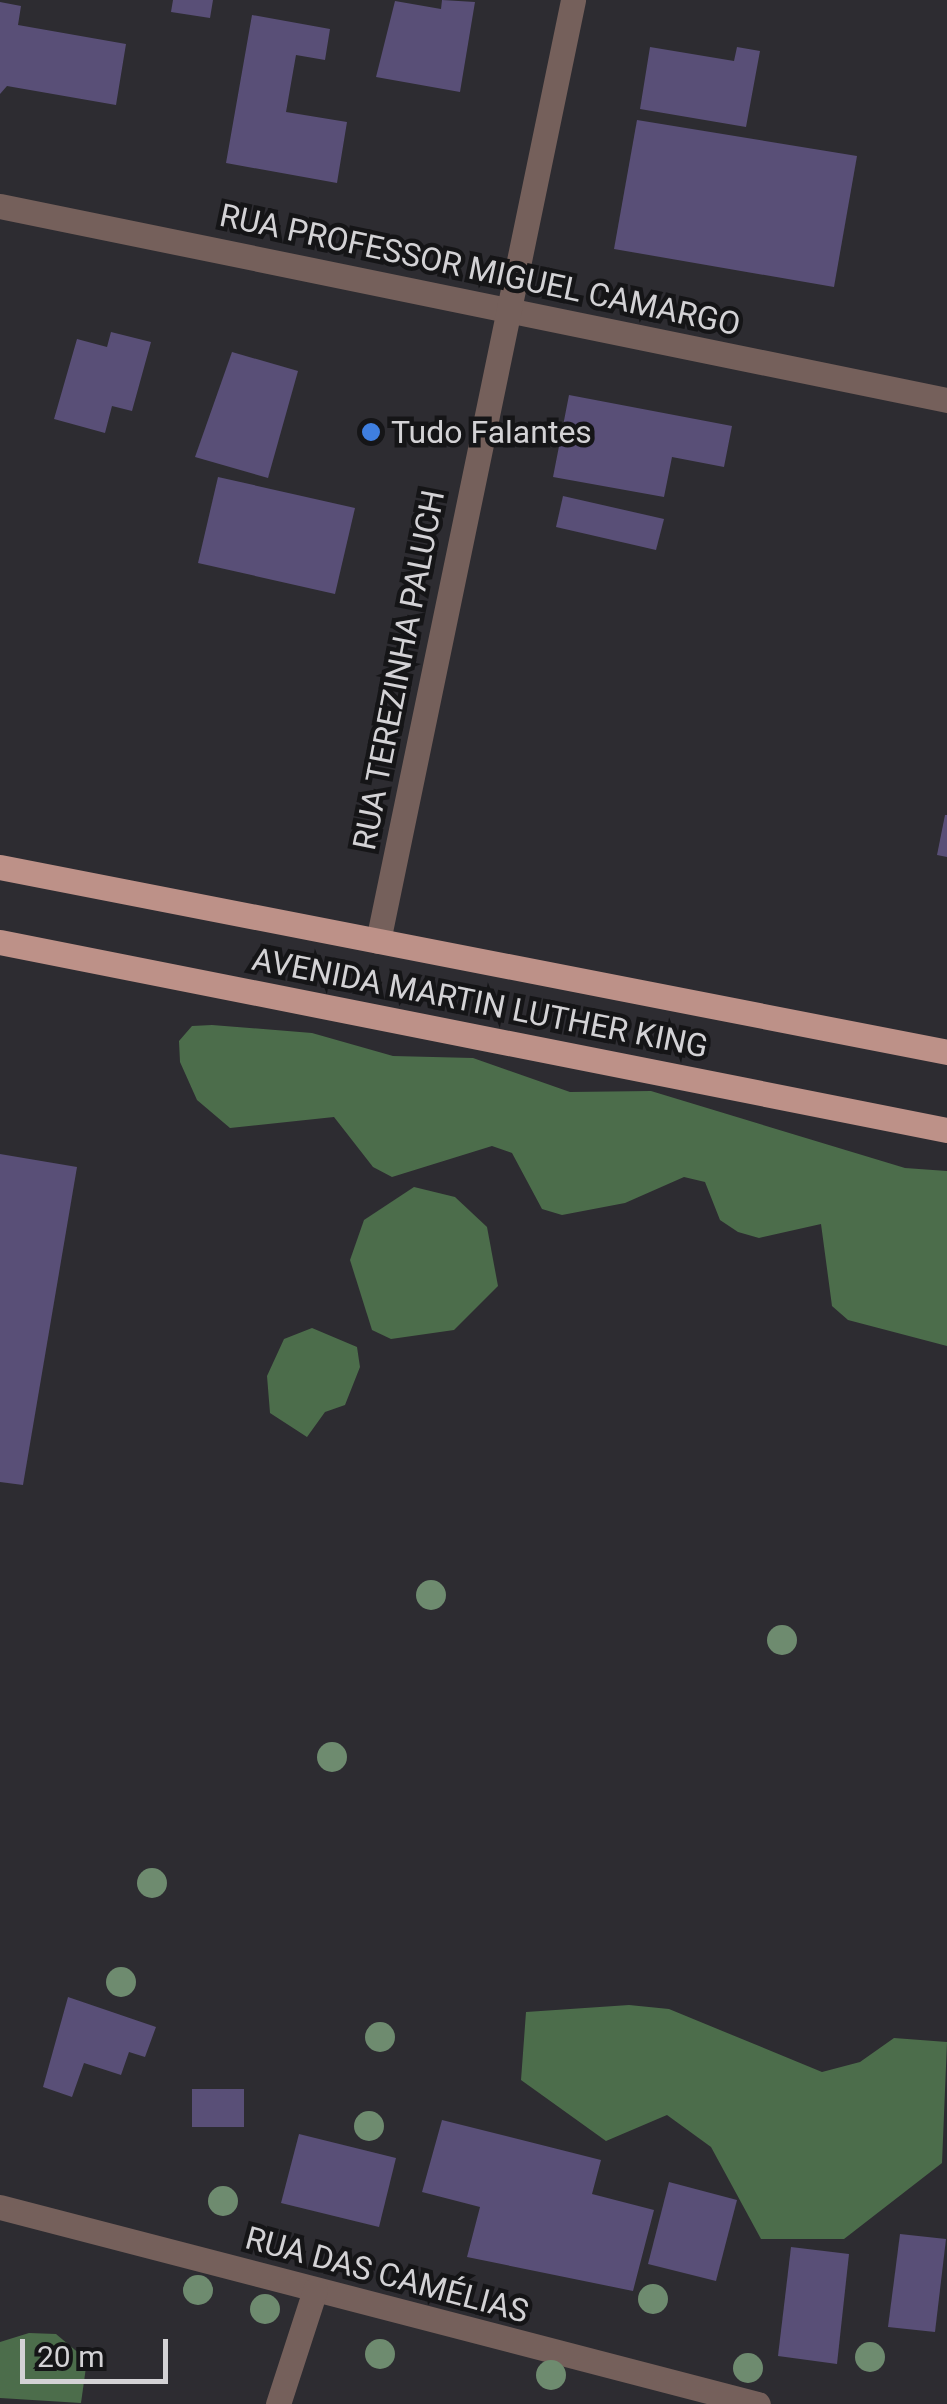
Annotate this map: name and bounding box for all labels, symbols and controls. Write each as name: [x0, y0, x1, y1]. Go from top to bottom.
street label: RUA PROFESSOR MIGUEL CAMARGO: [216, 196, 744, 344]
place label: Tudo Falantes: [391, 413, 592, 451]
marker: Tudo Falantes: [360, 421, 382, 443]
street label: RUA TEREZINHA PALUCH: [345, 486, 453, 854]
street label: AVENIDA MARTIN LUTHER KING: [249, 940, 711, 1066]
street label: RUA DAS CAMÉLIAS: [241, 2219, 533, 2331]
scale bar: [25, 2319, 172, 2381]
text: 20 m: [37, 2339, 104, 2374]

